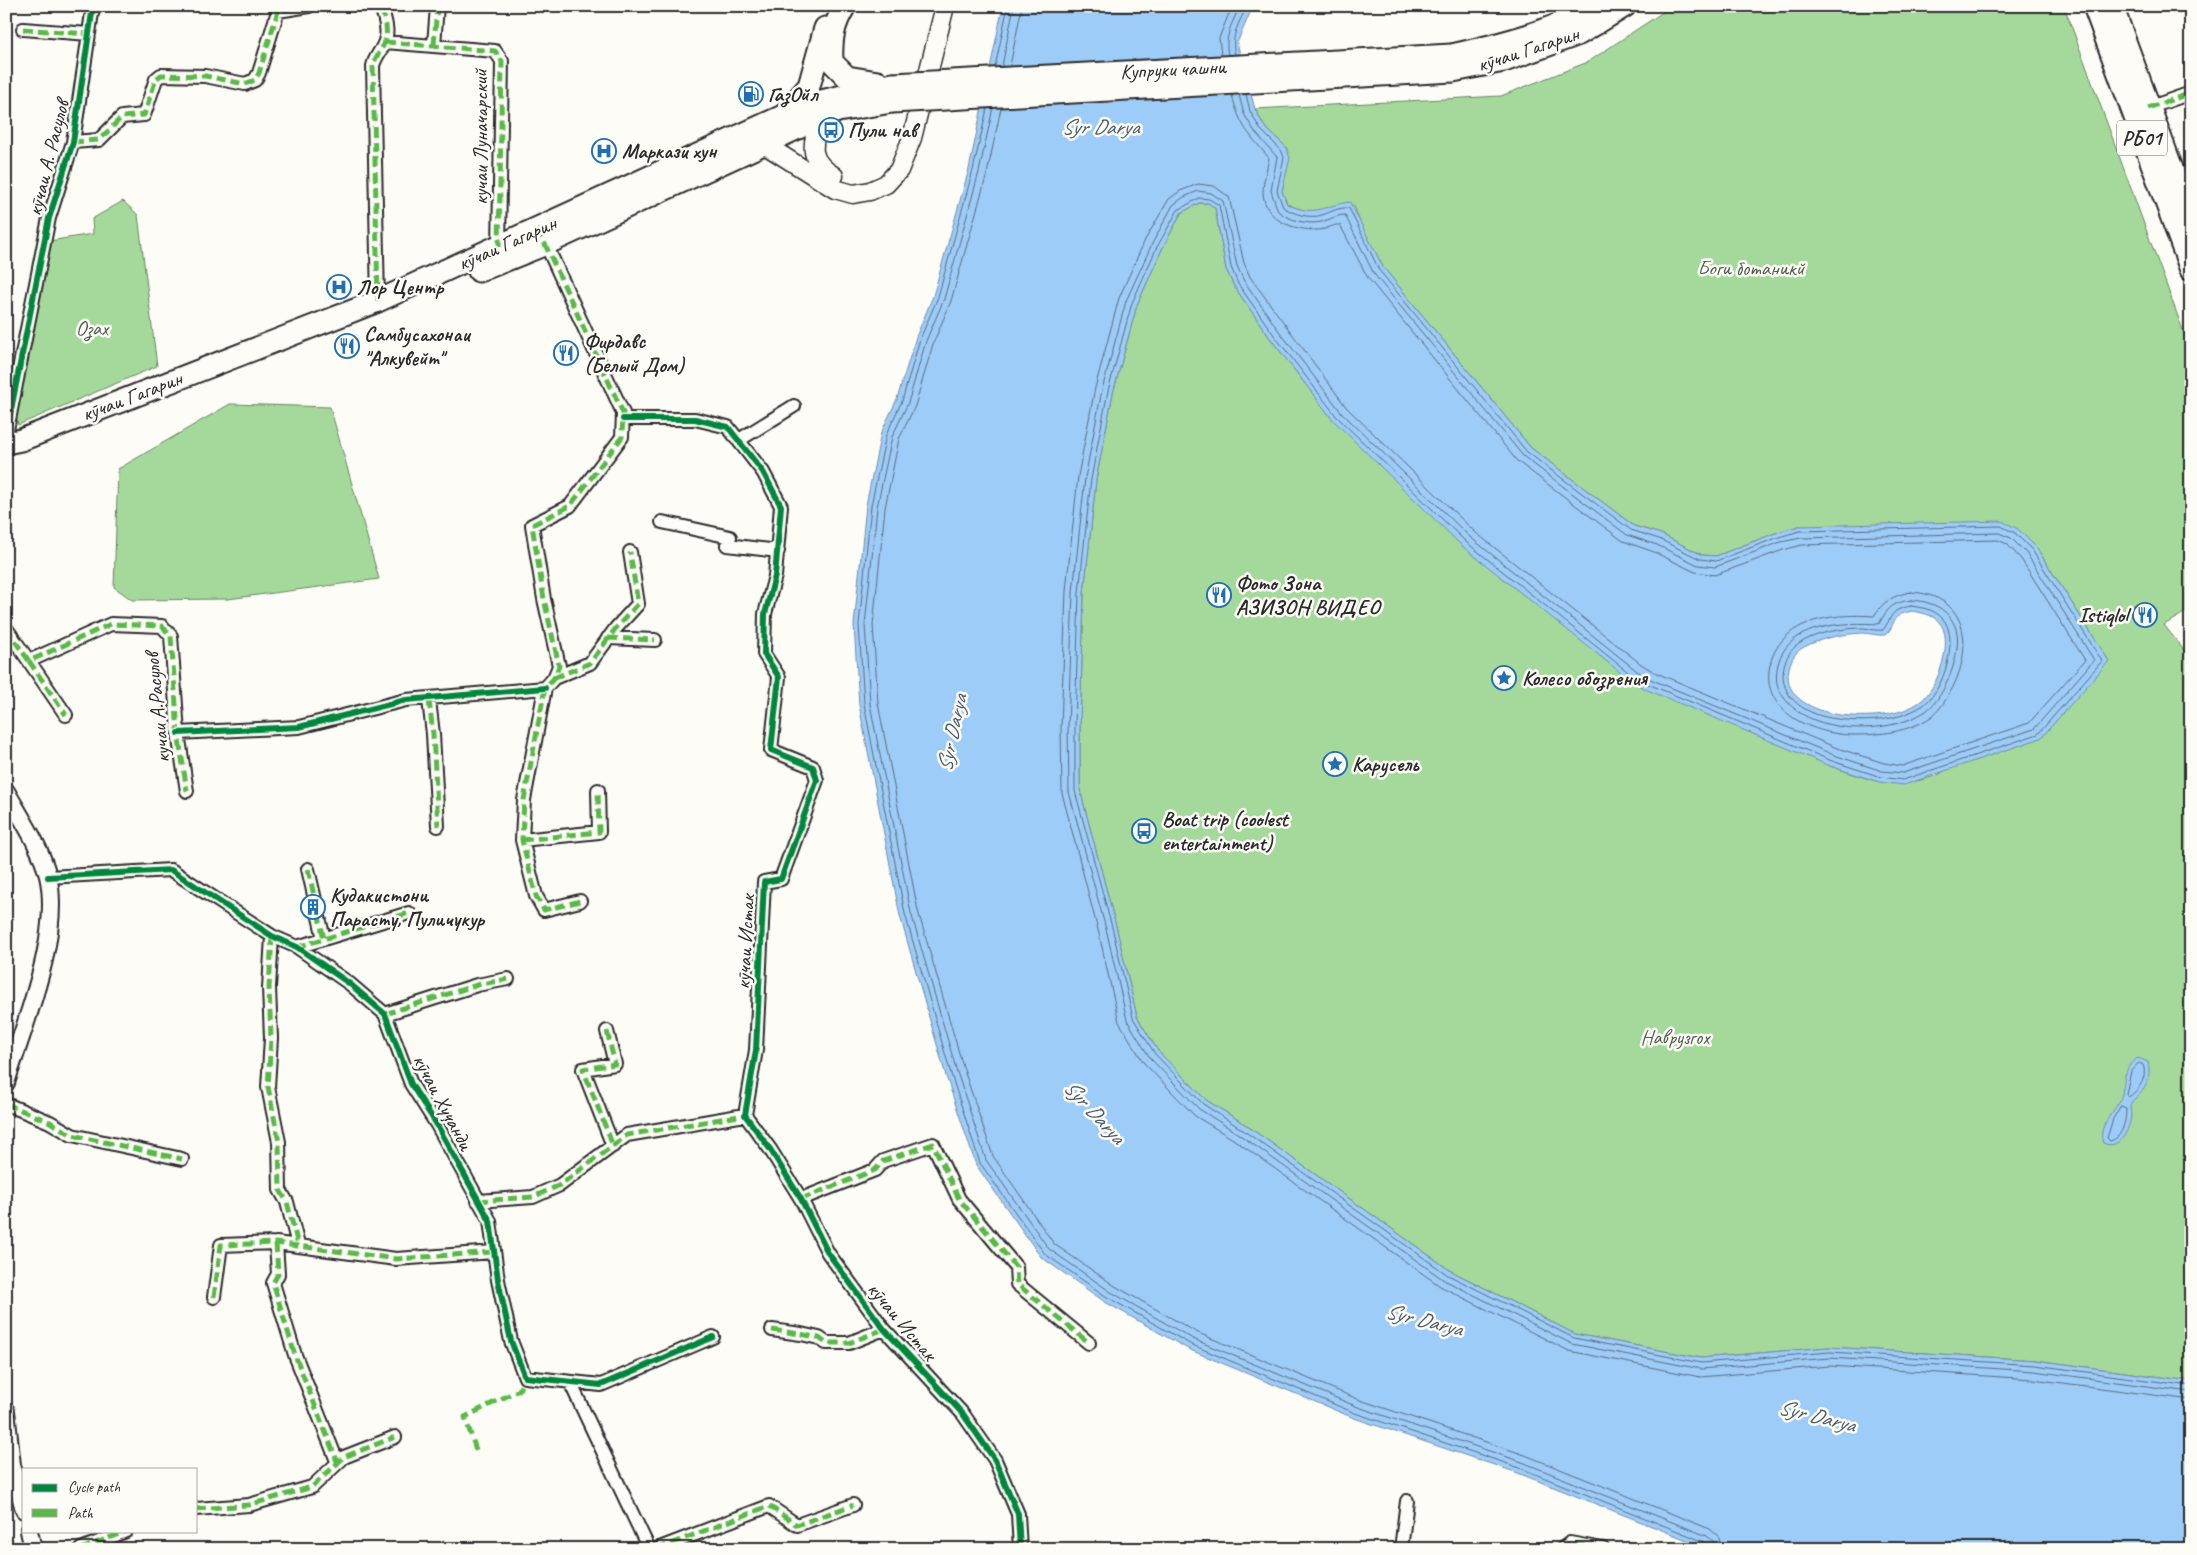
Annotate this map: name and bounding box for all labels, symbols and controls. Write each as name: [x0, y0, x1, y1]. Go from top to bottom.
street label: кӯчаи Гагарин: [1474, 20, 1583, 78]
street label: Купруки чашни: [1120, 53, 1228, 85]
street label: кучаи Луначарский: [467, 68, 493, 205]
fuel station icon: ГазОйл: [738, 81, 764, 107]
place label: ГазОйл: [768, 81, 820, 108]
street label: кӯчаи А. Расулов: [21, 93, 76, 219]
water label: Syr Darya: [1061, 113, 1141, 141]
bus stop icon: Пули нав: [818, 117, 844, 143]
place label: Пули нав: [848, 117, 920, 143]
road number: РБ01: [2117, 120, 2167, 156]
hospital icon: Маркази хун: [591, 138, 617, 164]
place label: Маркази хун: [622, 138, 718, 164]
street label: кӯчаи Гагарин: [454, 209, 562, 276]
park label: Боги ботаникй: [1698, 255, 1806, 281]
hospital icon: Лор Центр: [326, 274, 352, 300]
place label: Лор Центр: [356, 274, 445, 300]
park label: Озах: [76, 315, 110, 342]
place label: Самбусахонаи "Алкувейт": [364, 321, 471, 371]
place label: Фирдавс (Белый Дом): [584, 328, 686, 378]
restaurant icon: Самбусахонаи "Алкувейт": [334, 333, 360, 359]
restaurant icon: Фирдавс (Белый Дом): [553, 340, 579, 366]
street label: кӯчаи Гагарин: [78, 365, 187, 427]
place label: Фото Зона АЗИЗОН ВИДЕО: [1236, 570, 1382, 620]
restaurant icon: Фото Зона АЗИЗОН ВИДЕО: [1206, 582, 1232, 608]
place label: Istiqlol: [2078, 602, 2132, 628]
restaurant icon: Istiqlol: [2132, 602, 2158, 628]
street label: кучаи А.Расулов: [138, 647, 176, 764]
place icon: Колесо обозрения: [1491, 665, 1517, 691]
place label: Колесо обозрения: [1522, 665, 1649, 692]
water label: Syr Darya: [930, 690, 974, 774]
place icon: Карусель: [1322, 751, 1348, 777]
place label: Карусель: [1352, 751, 1420, 778]
place label: Boat trip (coolest entertainment): [1162, 806, 1290, 856]
bus stop icon: Boat trip (coolest entertainment): [1131, 818, 1157, 844]
place label: Кудакистони Парасту, Пуличукур: [330, 882, 486, 932]
street label: кӯчаи Истак: [730, 892, 761, 990]
building icon: Кудакистони Парасту, Пуличукур: [300, 894, 326, 920]
park label: Наврузгох: [1641, 1024, 1711, 1050]
street label: кӯчаи Хуҷанди: [407, 1050, 480, 1156]
water label: Syr Darya: [1058, 1074, 1132, 1151]
street label: кӯчаи Истак: [862, 1276, 944, 1367]
water label: Syr Darya: [1383, 1297, 1467, 1343]
water label: Syr Darya: [1776, 1393, 1860, 1439]
legend: [22, 1468, 198, 1532]
text: Cycle path: [68, 1478, 120, 1497]
text: Path: [68, 1504, 94, 1523]

